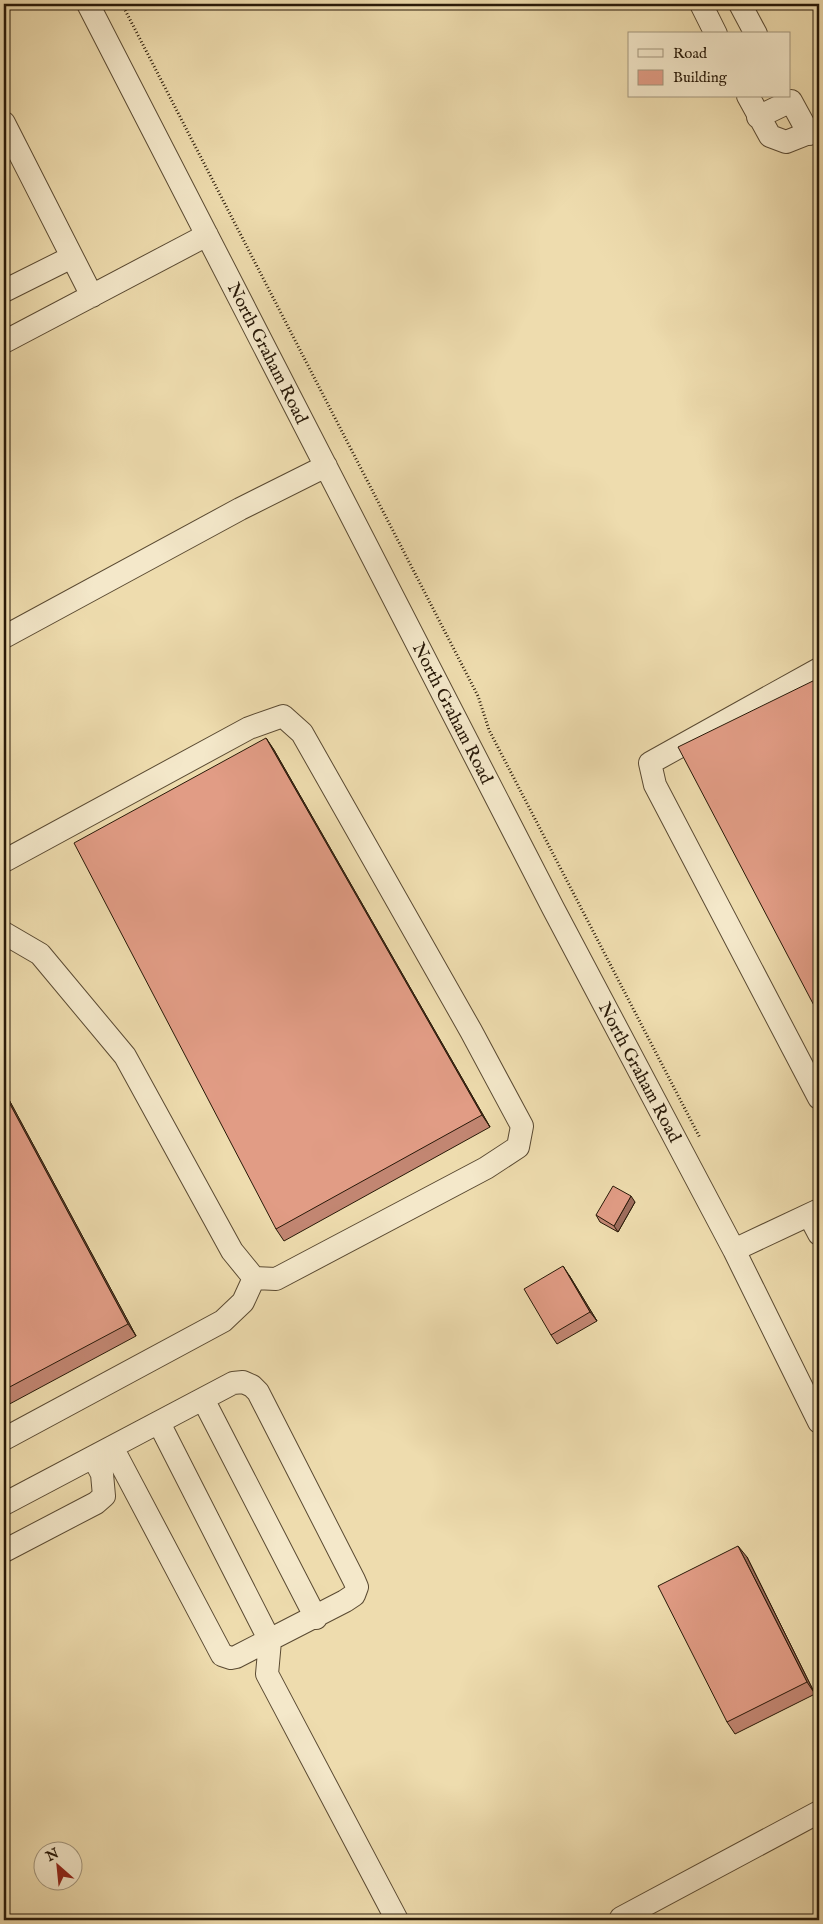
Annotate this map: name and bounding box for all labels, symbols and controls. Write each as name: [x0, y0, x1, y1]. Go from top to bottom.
legend: [628, 32, 790, 98]
text: Road: [673, 44, 708, 63]
text: Building: [673, 68, 728, 87]
street label: North Graham Road: [221, 279, 312, 429]
street label: North Graham Road: [406, 639, 497, 789]
street label: North Graham Road: [592, 999, 686, 1147]
north arrow: [32, 1842, 82, 1892]
text: N: [42, 1845, 62, 1867]

